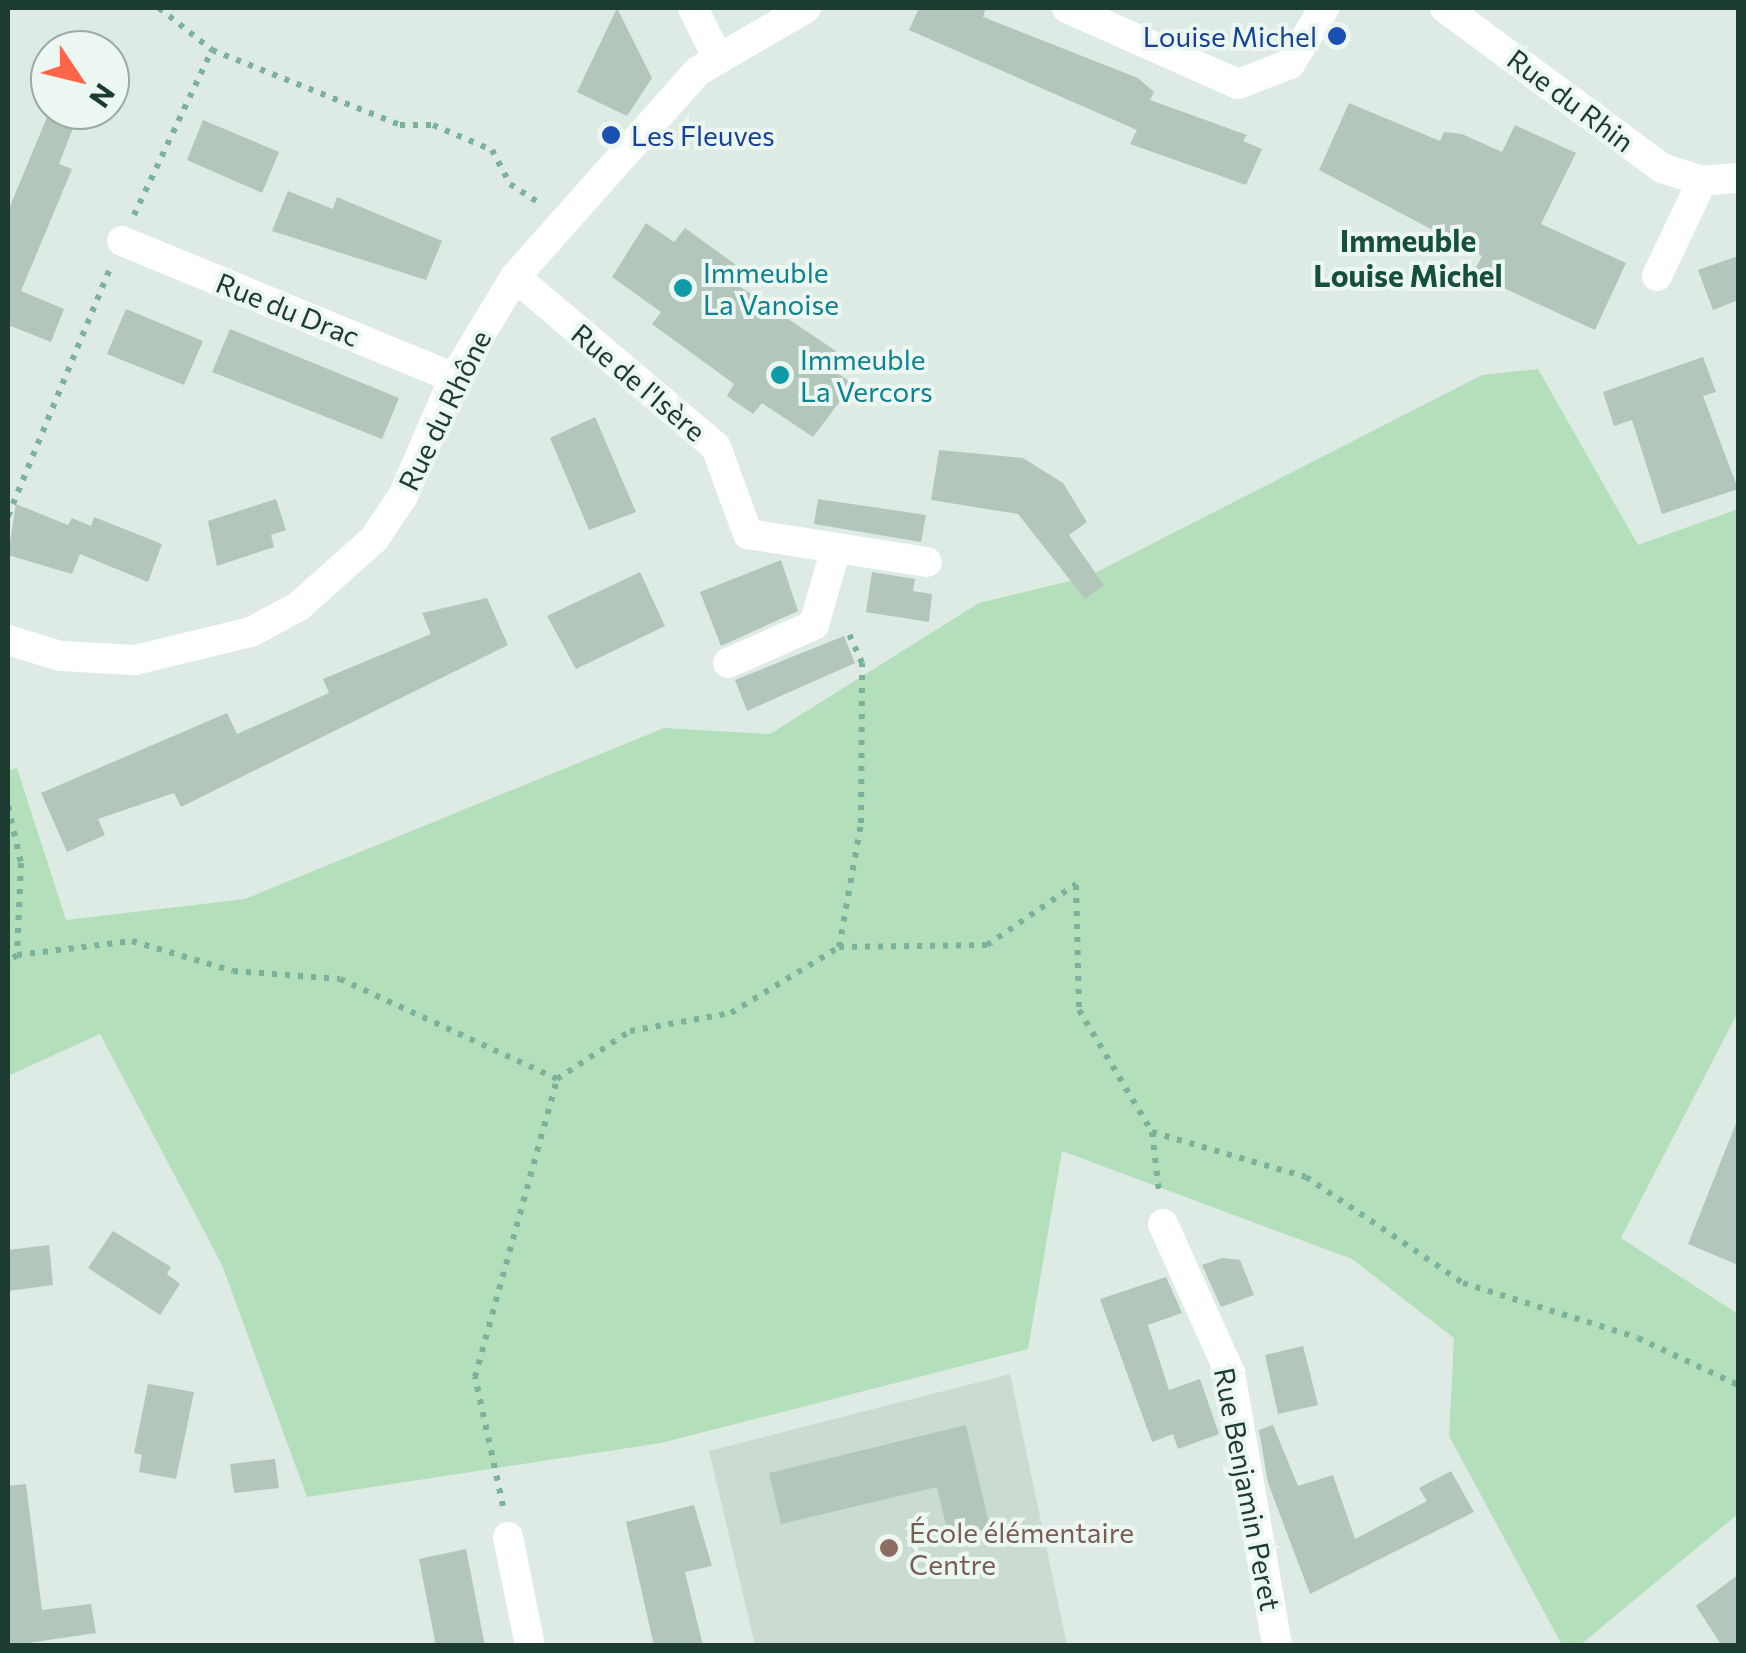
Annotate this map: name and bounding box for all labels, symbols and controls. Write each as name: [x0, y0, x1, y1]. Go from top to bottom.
place label: Louise Michel: [1143, 19, 1317, 53]
marker: Louise Michel: [1326, 25, 1348, 47]
north arrow: [30, 30, 130, 130]
street label: Rue du Rhin: [1501, 42, 1641, 158]
text: N: [83, 78, 123, 114]
place label: Les Fleuves: [631, 118, 775, 152]
marker: Les Fleuves: [600, 124, 622, 146]
district label: Immeuble Louise Michel: [1313, 222, 1503, 292]
place label: Immeuble La Vanoise: [703, 255, 839, 321]
street label: Rue du Drac: [211, 265, 365, 353]
marker: Immeuble La Vanoise: [672, 277, 694, 299]
street label: Rue de l'Isère: [565, 316, 713, 448]
street label: Rue du Rhône: [391, 324, 497, 496]
place label: Immeuble La Vercors: [800, 342, 933, 408]
marker: Immeuble La Vercors: [769, 364, 791, 386]
street label: Rue Benjamin Peret: [1208, 1365, 1288, 1613]
place label: École élémentaire Centre: [909, 1515, 1134, 1581]
marker: École élémentaire Centre: [878, 1537, 900, 1559]

